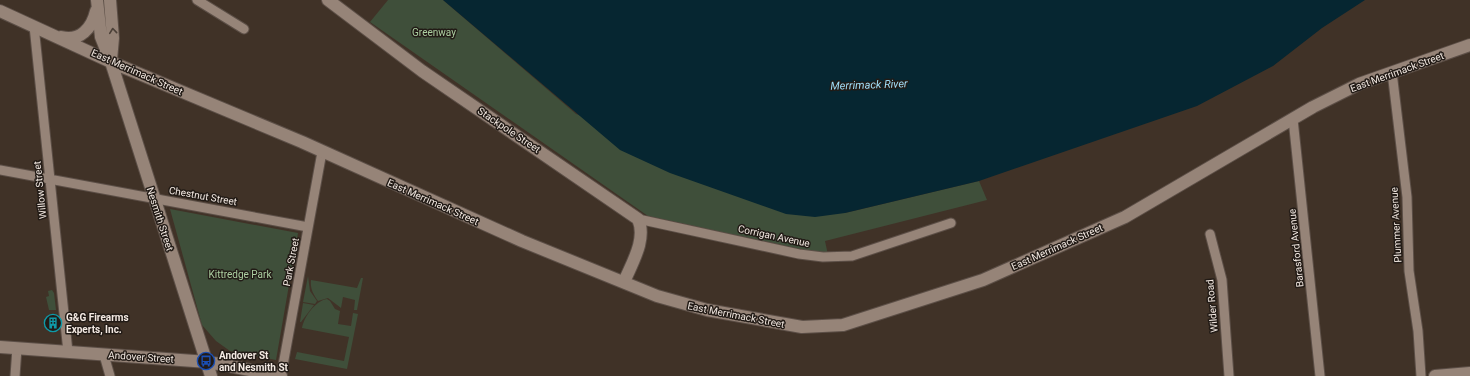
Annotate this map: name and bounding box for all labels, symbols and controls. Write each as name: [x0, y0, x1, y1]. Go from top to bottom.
park label: Greenway: [412, 27, 456, 38]
one-way arrow: [108, 28, 117, 34]
street label: East Merrimack Street: [90, 47, 184, 97]
street label: East Merrimack Street: [1349, 50, 1445, 94]
water label: Merrimack River: [830, 77, 908, 93]
street label: Stackpole Street: [476, 105, 542, 155]
street label: Willow Street: [31, 160, 49, 220]
street label: East Merrimack Street: [386, 177, 480, 227]
street label: Chestnut Street: [168, 185, 238, 207]
street label: Nesmith Street: [145, 186, 175, 252]
street label: Plummer Avenue: [1389, 187, 1403, 263]
street label: Barasford Avenue: [1286, 208, 1306, 288]
street label: East Merrimack Street: [1010, 222, 1104, 272]
street label: Corrigan Avenue: [737, 223, 811, 249]
street label: Park Street: [281, 237, 301, 287]
park label: Kittredge Park: [208, 269, 272, 280]
street label: Wilder Road: [1204, 279, 1220, 333]
street label: East Merrimack Street: [687, 300, 785, 330]
place label: G&G Firearms Experts, Inc.: [66, 312, 129, 336]
building icon: G&G Firearms Experts, Inc.: [43, 313, 63, 333]
street label: Andover Street: [108, 349, 174, 365]
place label: Andover St and Nesmith St: [219, 350, 289, 373]
bus stop icon: Andover St and Nesmith St: [196, 351, 216, 371]

